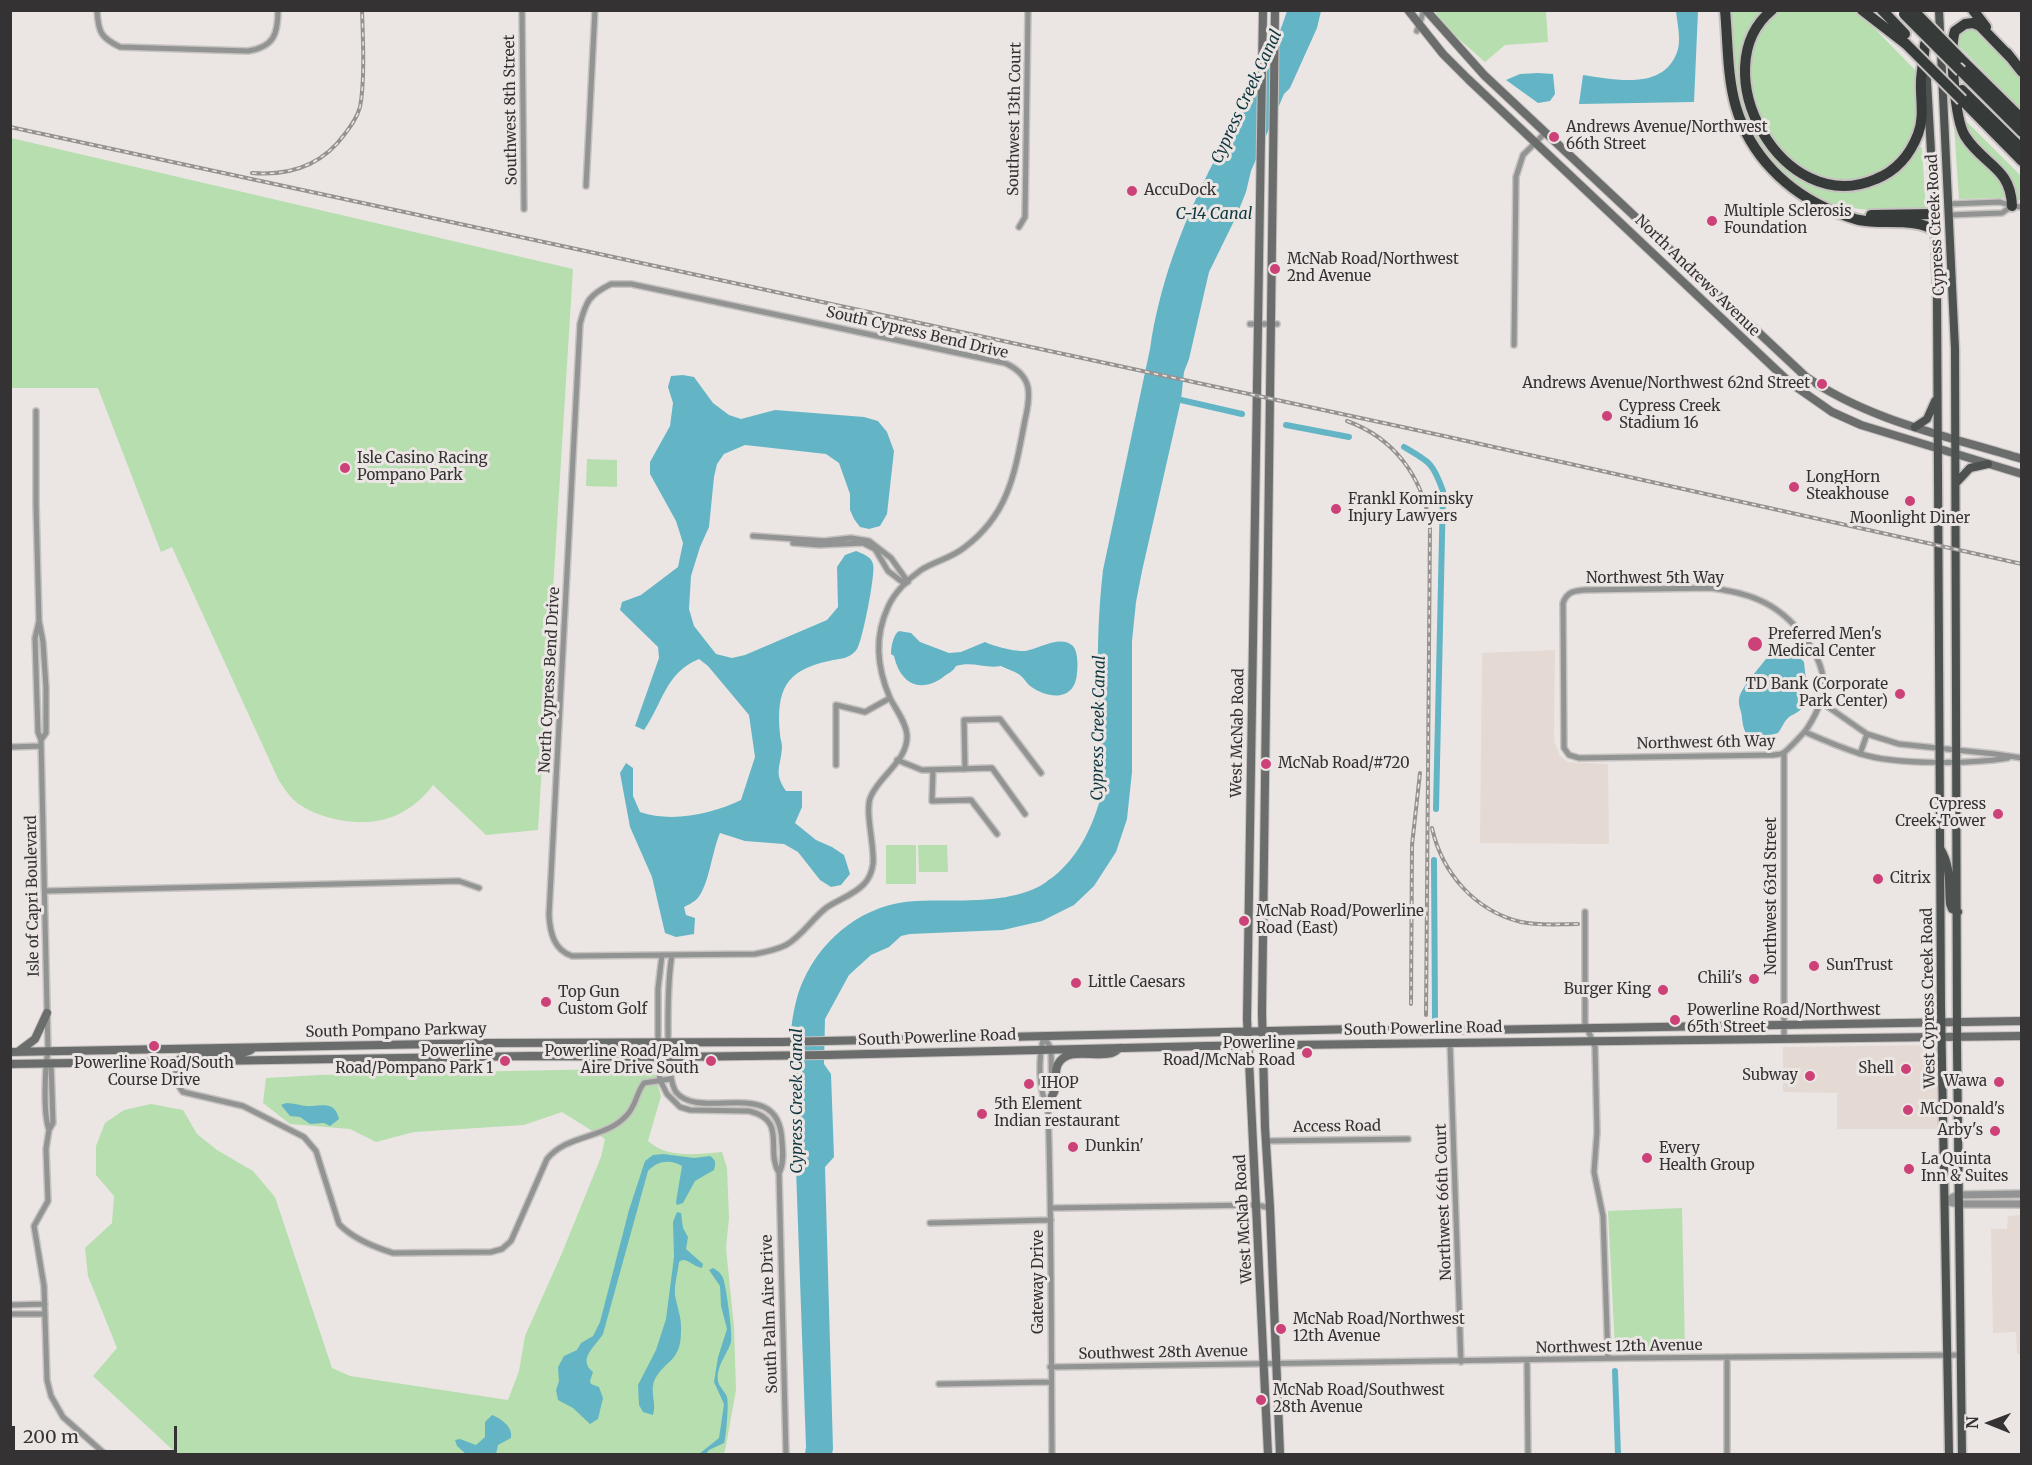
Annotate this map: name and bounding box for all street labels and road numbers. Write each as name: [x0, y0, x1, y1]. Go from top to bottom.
street label: Southwest 8th Street: [501, 34, 521, 186]
street label: Southwest 13th Court: [1005, 42, 1025, 196]
street label: Cypress Creek Road: [1923, 154, 1949, 296]
street label: North Andrews Avenue: [1631, 212, 1763, 340]
street label: South Cypress Bend Drive: [824, 303, 1010, 363]
street label: Northwest 5th Way: [1586, 570, 1724, 588]
street label: North Cypress Bend Drive: [536, 587, 564, 773]
street label: West McNab Road: [1228, 668, 1248, 798]
street label: Northwest 6th Way: [1637, 733, 1775, 753]
street label: Isle of Capri Boulevard: [23, 815, 43, 977]
street label: Northwest 63rd Street: [1763, 817, 1781, 975]
street label: West Cypress Creek Road: [1918, 908, 1940, 1088]
street label: South Powerline Road: [1344, 1019, 1502, 1039]
street label: South Pompano Parkway: [305, 1020, 487, 1042]
street label: South Powerline Road: [857, 1026, 1017, 1050]
street label: Access Road: [1293, 1117, 1381, 1137]
street label: Northwest 66th Court: [1432, 1123, 1456, 1281]
street label: West McNab Road: [1232, 1154, 1256, 1284]
street label: Gateway Drive: [1030, 1230, 1048, 1334]
street label: South Palm Aire Drive: [758, 1234, 782, 1394]
street label: Northwest 12th Avenue: [1535, 1337, 1703, 1357]
street label: Southwest 28th Avenue: [1078, 1343, 1248, 1363]

